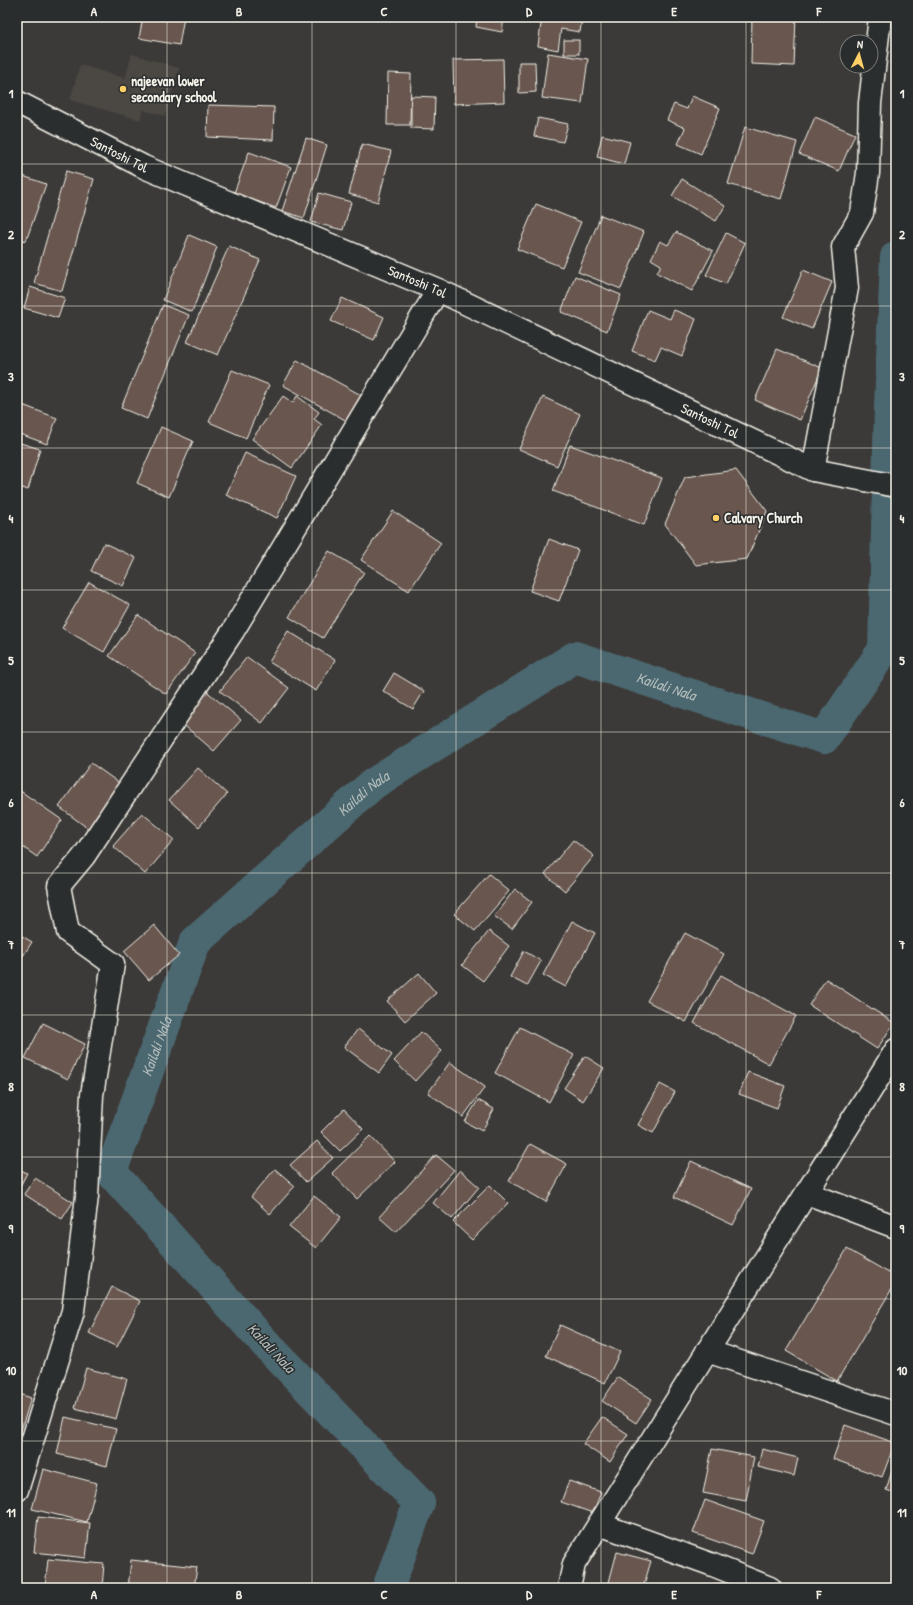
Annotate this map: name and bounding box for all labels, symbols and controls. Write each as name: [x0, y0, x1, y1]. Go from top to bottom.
text: A: [91, 2, 98, 20]
text: B: [236, 2, 243, 20]
text: C: [380, 2, 388, 20]
text: D: [526, 2, 533, 20]
text: E: [671, 2, 677, 20]
text: F: [816, 2, 823, 20]
north arrow: [839, 34, 879, 74]
text: N: [856, 37, 864, 51]
place label: najeevan lower secondary school: [131, 71, 217, 108]
text: 1: [9, 84, 14, 102]
marker: najeevan lower secondary school: [118, 84, 128, 94]
text: 1: [900, 84, 905, 102]
street label: Santoshi Tol: [88, 131, 151, 177]
text: 2: [8, 225, 15, 243]
text: 2: [899, 225, 906, 243]
street label: Santoshi Tol: [385, 260, 451, 302]
text: 3: [8, 367, 14, 385]
text: 3: [899, 367, 905, 385]
street label: Santoshi Tol: [678, 398, 743, 442]
place label: Calvary Church: [724, 508, 802, 529]
text: 4: [9, 509, 14, 527]
text: 4: [900, 509, 905, 527]
marker: Calvary Church: [711, 513, 721, 523]
text: 5: [8, 651, 14, 669]
text: 5: [899, 651, 905, 669]
water label: Kailali Nala: [634, 667, 701, 706]
water label: Kailali Nala: [333, 764, 395, 821]
text: 6: [8, 793, 14, 811]
text: 6: [899, 793, 905, 811]
text: 7: [7, 935, 15, 953]
text: 7: [898, 935, 906, 953]
water label: Kailali Nala: [136, 1012, 177, 1079]
text: 8: [8, 1077, 14, 1095]
text: 8: [899, 1077, 905, 1095]
text: 9: [9, 1219, 14, 1237]
text: 9: [900, 1219, 905, 1237]
water label: Kailali Nala: [243, 1318, 301, 1379]
text: 10: [6, 1361, 16, 1379]
text: 10: [897, 1361, 907, 1379]
text: 11: [6, 1503, 16, 1521]
text: 11: [897, 1503, 907, 1521]
text: A: [91, 1585, 98, 1603]
text: B: [236, 1585, 243, 1603]
text: C: [380, 1585, 388, 1603]
text: D: [526, 1585, 533, 1603]
text: E: [671, 1585, 677, 1603]
text: F: [816, 1585, 823, 1603]

